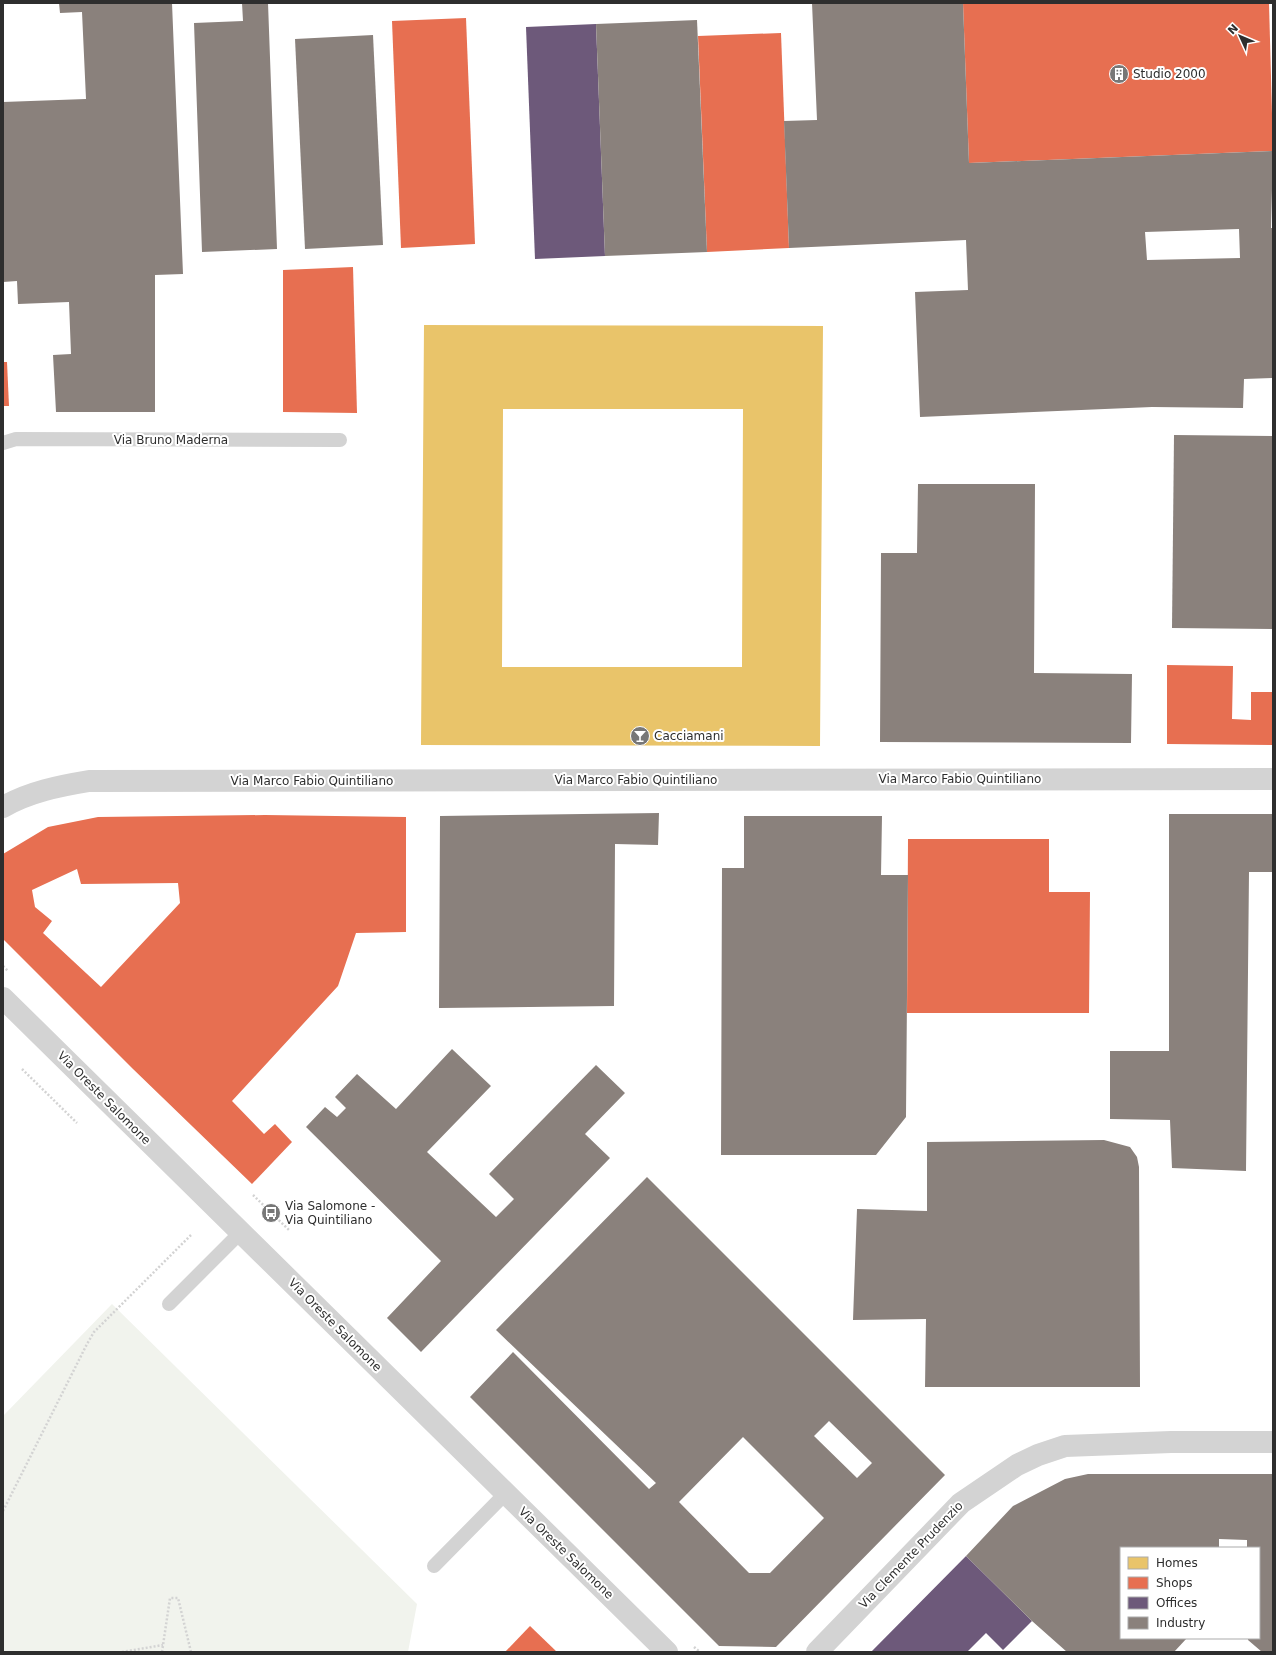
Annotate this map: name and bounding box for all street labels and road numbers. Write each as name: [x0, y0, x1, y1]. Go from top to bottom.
street label: Via Bruno Maderna: [114, 433, 228, 447]
street label: Via Marco Fabio Quintiliano: [879, 772, 1041, 786]
street label: Via Marco Fabio Quintiliano: [555, 773, 717, 787]
street label: Via Marco Fabio Quintiliano: [231, 774, 393, 788]
street label: Via Oreste Salomone: [55, 1049, 153, 1147]
street label: Via Oreste Salomone: [286, 1276, 384, 1374]
street label: Via Clemente Prudenzio: [856, 1499, 966, 1611]
street label: Via Oreste Salomone: [516, 1504, 616, 1602]

